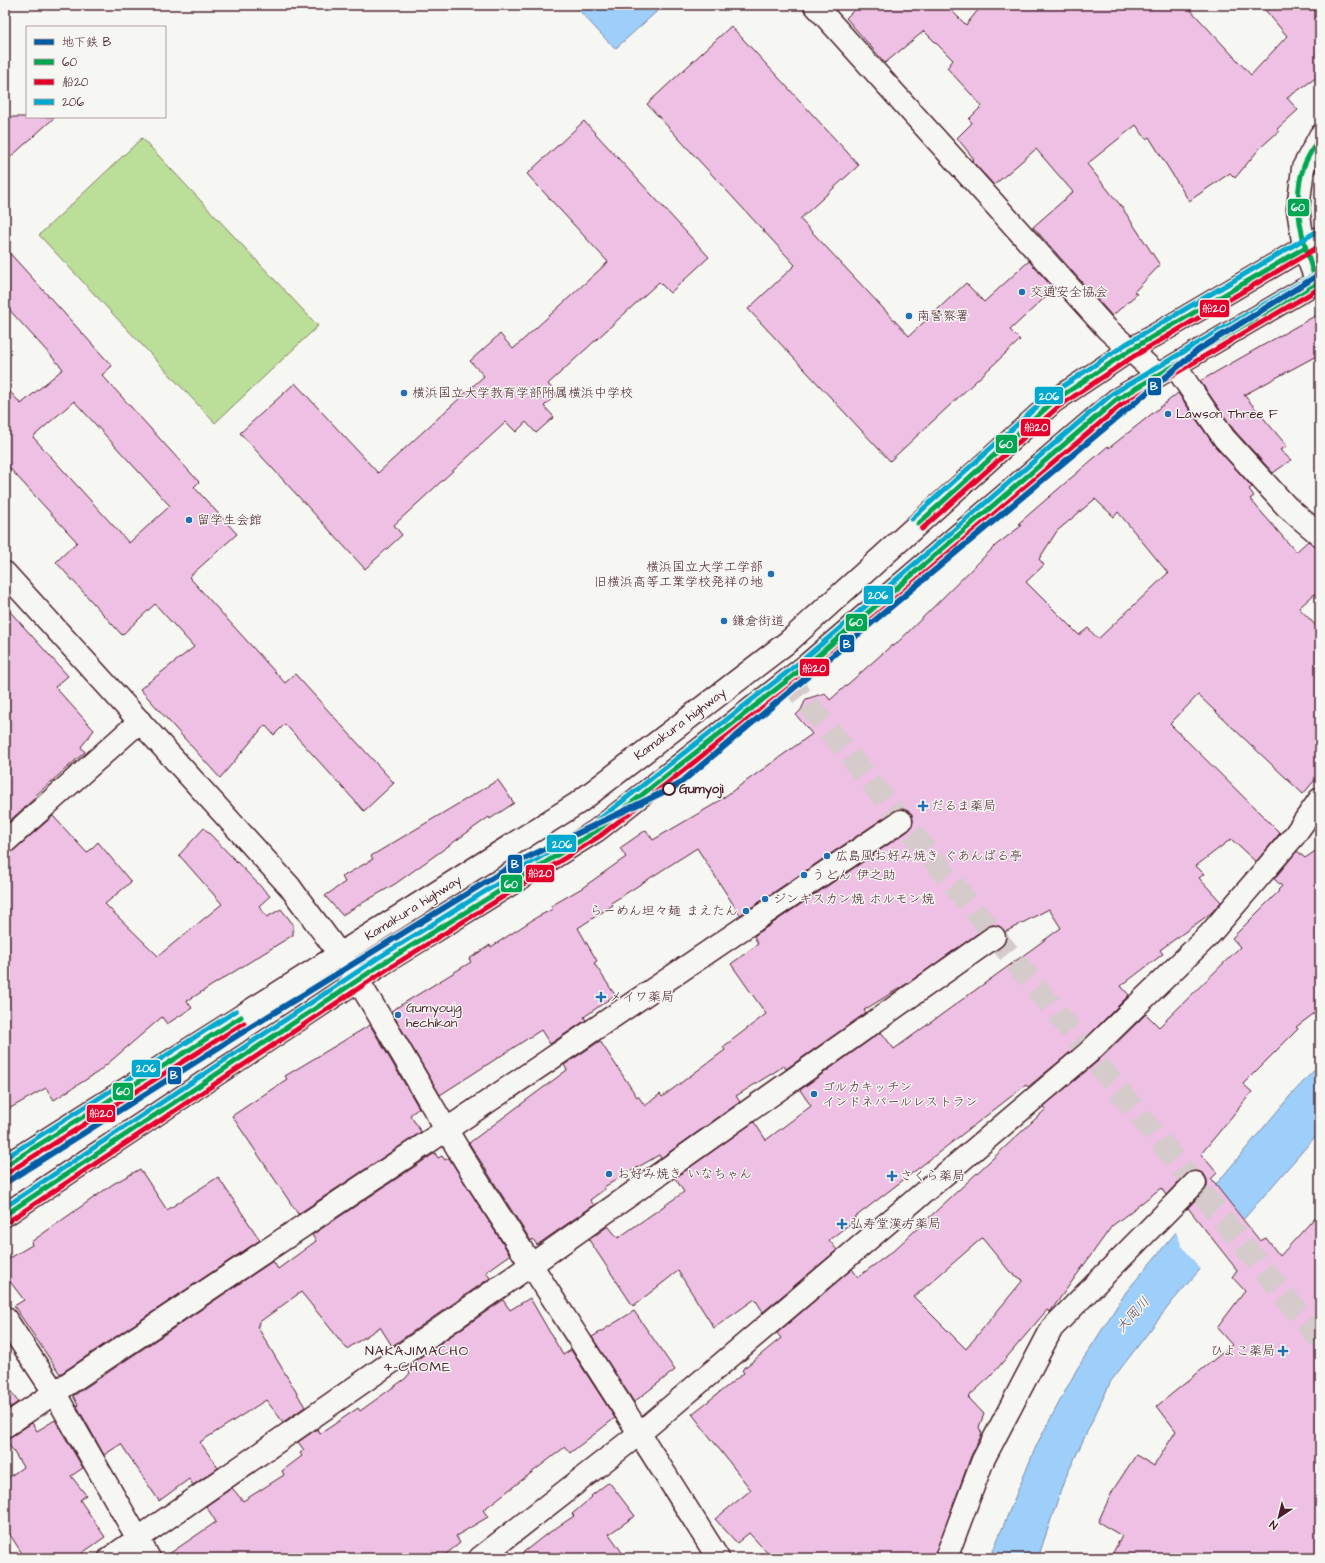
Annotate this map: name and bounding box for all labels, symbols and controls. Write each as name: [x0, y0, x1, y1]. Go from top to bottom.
legend: [26, 26, 166, 118]
text: 地下鉄 B: [62, 34, 112, 51]
text: 60: [62, 54, 78, 71]
text: 船20: [62, 74, 89, 91]
text: 206: [62, 94, 84, 111]
line badge: 60: [1287, 198, 1310, 217]
text: 60: [1291, 200, 1305, 215]
place label: 交通安全協会: [1030, 283, 1108, 301]
marker: 交通安全協会: [1017, 287, 1027, 297]
line badge: 船20: [1199, 299, 1230, 318]
text: 船20: [1202, 301, 1226, 316]
place label: 南警察署: [917, 307, 969, 325]
marker: 南警察署: [904, 311, 914, 321]
line badge: B: [1147, 377, 1162, 396]
text: B: [1150, 379, 1158, 394]
place label: 横浜国立大学教育学部附属横浜中学校: [412, 384, 633, 402]
line badge: 206: [1034, 386, 1064, 405]
marker: 横浜国立大学教育学部附属横浜中学校: [399, 388, 409, 398]
text: 206: [1038, 389, 1059, 404]
place label: Lawson Three F: [1176, 405, 1278, 423]
marker: Lawson Three F: [1163, 409, 1173, 419]
line badge: 船20: [1020, 418, 1051, 437]
text: 船20: [1024, 420, 1048, 435]
line badge: 60: [995, 434, 1018, 454]
text: 60: [999, 437, 1013, 452]
place label: 留学生会館: [197, 511, 262, 529]
marker: 留学生会館: [184, 515, 194, 525]
place label: 横浜国立大学工学部 旧横浜高等工業学校発祥の地: [594, 558, 763, 591]
marker: 横浜国立大学工学部 旧横浜高等工業学校発祥の地: [766, 569, 776, 579]
line badge: 206: [863, 585, 894, 605]
text: 206: [867, 588, 888, 603]
place label: 鎌倉街道: [732, 612, 784, 630]
line badge: 60: [845, 613, 868, 632]
text: 60: [849, 615, 863, 630]
marker: 鎌倉街道: [719, 616, 729, 626]
line badge: B: [839, 634, 855, 653]
text: B: [843, 637, 851, 652]
line badge: 船20: [799, 658, 830, 677]
text: 船20: [802, 661, 826, 676]
street label: Kamakura highway: [630, 684, 730, 765]
place label: Gumyoji: [679, 780, 724, 799]
marker: Gumyoji: [662, 782, 676, 796]
place label: だるま薬局: [931, 797, 996, 815]
marker: だるま薬局: [918, 801, 928, 811]
line badge: 206: [546, 834, 577, 853]
text: 206: [551, 837, 572, 852]
place label: 広島風お好み焼き ぐあんばる亭: [835, 847, 1022, 865]
marker: 広島風お好み焼き ぐあんばる亭: [822, 851, 832, 861]
line badge: B: [507, 854, 523, 874]
text: B: [511, 857, 519, 872]
line badge: 船20: [525, 864, 555, 883]
text: 船20: [528, 866, 552, 881]
place label: うどん 伊之助: [812, 866, 895, 884]
marker: うどん 伊之助: [799, 870, 809, 880]
street label: Kamakura highway: [361, 871, 465, 946]
line badge: 60: [500, 874, 523, 893]
text: 60: [504, 877, 518, 892]
place label: ジンギスカン焼 ホルモン焼: [773, 890, 934, 908]
marker: ジンギスカン焼 ホルモン焼: [760, 894, 770, 904]
place label: らーめん坦々麺 まえたん: [590, 902, 738, 920]
marker: らーめん坦々麺 まえたん: [741, 906, 751, 916]
place label: メイワ薬局: [609, 988, 674, 1006]
marker: メイワ薬局: [596, 992, 606, 1002]
place label: Gumyoujg hechikan: [406, 999, 462, 1032]
marker: Gumyoujg hechikan: [393, 1010, 403, 1020]
line badge: 206: [131, 1059, 161, 1078]
text: 206: [135, 1061, 156, 1076]
line badge: B: [167, 1066, 182, 1085]
text: B: [170, 1068, 178, 1083]
place label: ゴルカキッチン インドネパールレストラン: [822, 1078, 978, 1111]
line badge: 60: [112, 1082, 134, 1101]
text: 60: [116, 1084, 130, 1099]
marker: ゴルカキッチン インドネパールレストラン: [809, 1089, 819, 1099]
line badge: 船20: [86, 1104, 116, 1123]
text: 船20: [89, 1106, 113, 1121]
place label: お好み焼き いなちゃん: [617, 1165, 752, 1183]
place label: さくら薬局: [900, 1167, 965, 1185]
marker: お好み焼き いなちゃん: [604, 1169, 614, 1179]
marker: さくら薬局: [887, 1171, 897, 1181]
place label: 弘寿堂漢方薬局: [850, 1215, 941, 1233]
marker: 弘寿堂漢方薬局: [837, 1219, 847, 1229]
water label: 大岡川: [1112, 1293, 1154, 1337]
district label: NAKAJIMACHO 4-CHOME: [365, 1341, 469, 1377]
place label: ひよこ薬局: [1210, 1342, 1275, 1360]
marker: ひよこ薬局: [1278, 1346, 1288, 1356]
north arrow: [1259, 1497, 1299, 1537]
text: N: [1266, 1517, 1281, 1533]

